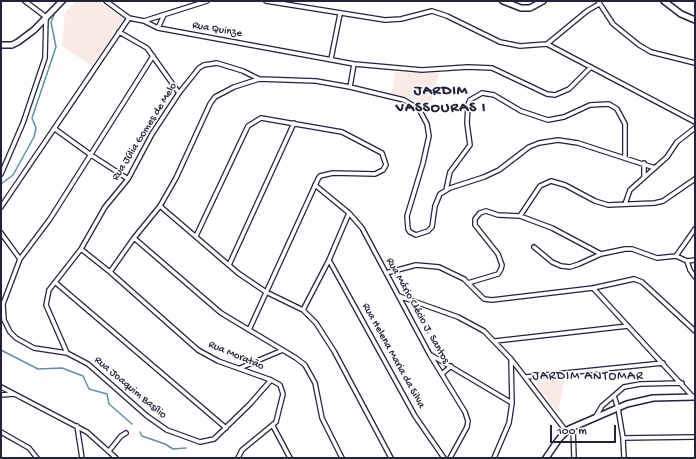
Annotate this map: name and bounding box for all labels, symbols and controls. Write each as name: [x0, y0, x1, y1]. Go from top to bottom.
street label: Rua Quinze: [191, 19, 243, 41]
street label: Rua Júlia Gomes de Melo: [109, 81, 181, 183]
district label: JARDIM VASSOURAS I: [396, 83, 486, 118]
street label: Rua Mário Clécio J. Santos: [382, 256, 452, 366]
street label: Rua Helena Maria da Silva: [359, 301, 427, 411]
street label: Rua Moratão: [206, 338, 266, 374]
street label: Rua Joaquim Basílio: [91, 354, 169, 422]
district label: JARDIM ANTOMAR: [532, 369, 644, 385]
scale bar: [552, 417, 618, 443]
text: 100 m: [557, 425, 587, 439]

